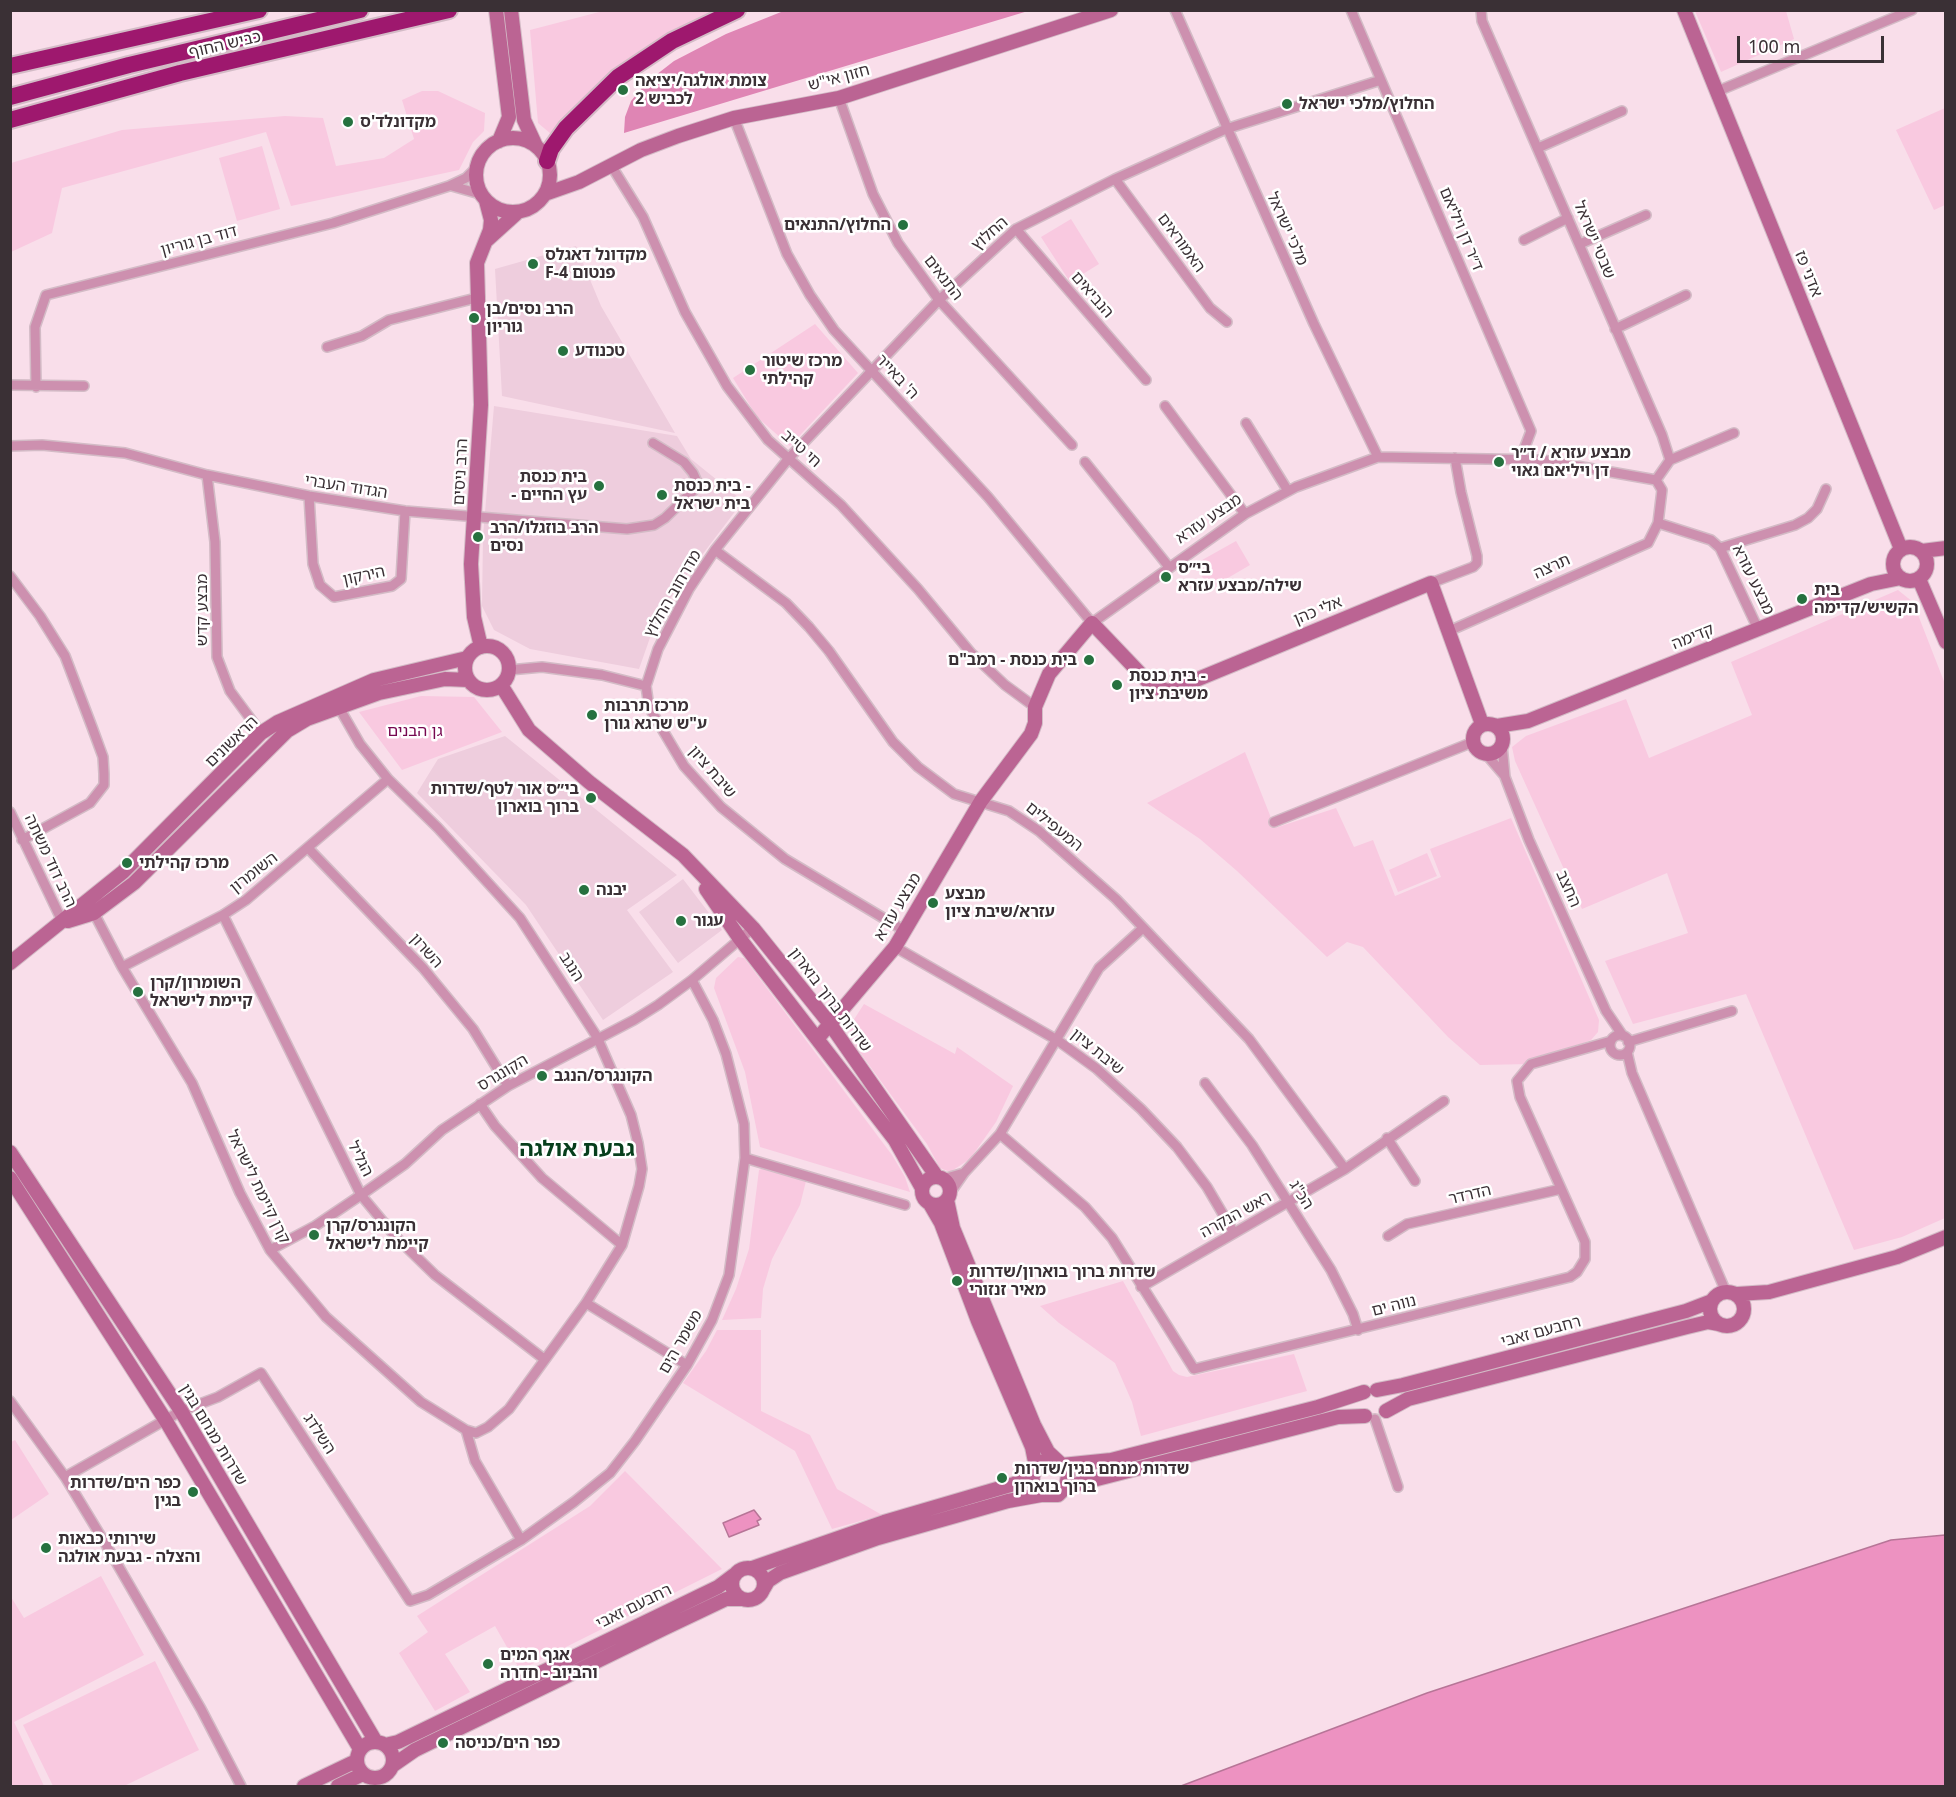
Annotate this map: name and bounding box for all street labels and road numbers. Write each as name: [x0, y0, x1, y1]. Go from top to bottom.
street label: כביש החוף: [187, 27, 263, 63]
street label: חזון אי"ש: [806, 61, 872, 95]
street label: ד״ר דן ויליאם: [1435, 184, 1487, 274]
street label: מלכי ישראל: [1262, 189, 1312, 269]
street label: שבטי ישראל: [1569, 198, 1619, 282]
street label: האמוראים: [1153, 210, 1209, 276]
street label: החלוץ: [968, 213, 1012, 255]
street label: דוד בן גוריון: [159, 222, 239, 260]
street label: אדני פז: [1790, 248, 1826, 300]
street label: התנאים: [919, 252, 967, 304]
street label: הנביאים: [1067, 268, 1117, 322]
street label: ה' באייר: [871, 351, 923, 403]
street label: חי טייב: [777, 426, 825, 472]
street label: הרב ניסים: [450, 438, 472, 506]
street label: הגדוד העברי: [303, 471, 389, 503]
street label: מבצע עזרא: [1172, 490, 1246, 548]
street label: מבצע עזרא: [1728, 542, 1778, 618]
street label: מדרחוב החלוץ: [640, 547, 706, 641]
street label: תרצה: [1531, 550, 1573, 584]
street label: הירקון: [341, 562, 387, 590]
street label: מבצע קדש: [192, 574, 212, 646]
street label: אלי כהן: [1291, 593, 1345, 629]
street label: קדימה: [1669, 620, 1717, 654]
street label: הראשונים: [202, 712, 262, 772]
street label: שיבת ציון: [684, 742, 740, 802]
street label: המעפילים: [1022, 798, 1086, 856]
street label: הרב דוד משתה: [20, 811, 80, 911]
street label: השומרון: [226, 848, 282, 898]
street label: החצב: [1551, 868, 1585, 910]
street label: מבצע עזרא: [870, 870, 926, 944]
street label: השרון: [405, 930, 447, 972]
street label: שדרות ברוך בוארון: [785, 944, 875, 1056]
street label: הנגב: [554, 949, 588, 985]
street label: שיבת ציון: [1066, 1025, 1128, 1079]
street label: הקונגרס: [474, 1051, 532, 1095]
street label: קרן קיימת לישראל: [222, 1127, 294, 1247]
street label: הגליל: [343, 1138, 377, 1180]
street label: הכ"ג: [1285, 1177, 1317, 1213]
street label: הדרדר: [1447, 1181, 1493, 1209]
street label: ראש הנקרה: [1197, 1188, 1275, 1242]
street label: נווה ים: [1370, 1291, 1418, 1321]
street label: משמר הים: [655, 1307, 707, 1377]
street label: רחבעם זאבי: [1499, 1312, 1583, 1352]
street label: שדרות מנחם בגין: [175, 1381, 251, 1489]
street label: השלדג: [299, 1410, 339, 1458]
street label: רחבעם זאבי: [593, 1580, 675, 1634]

